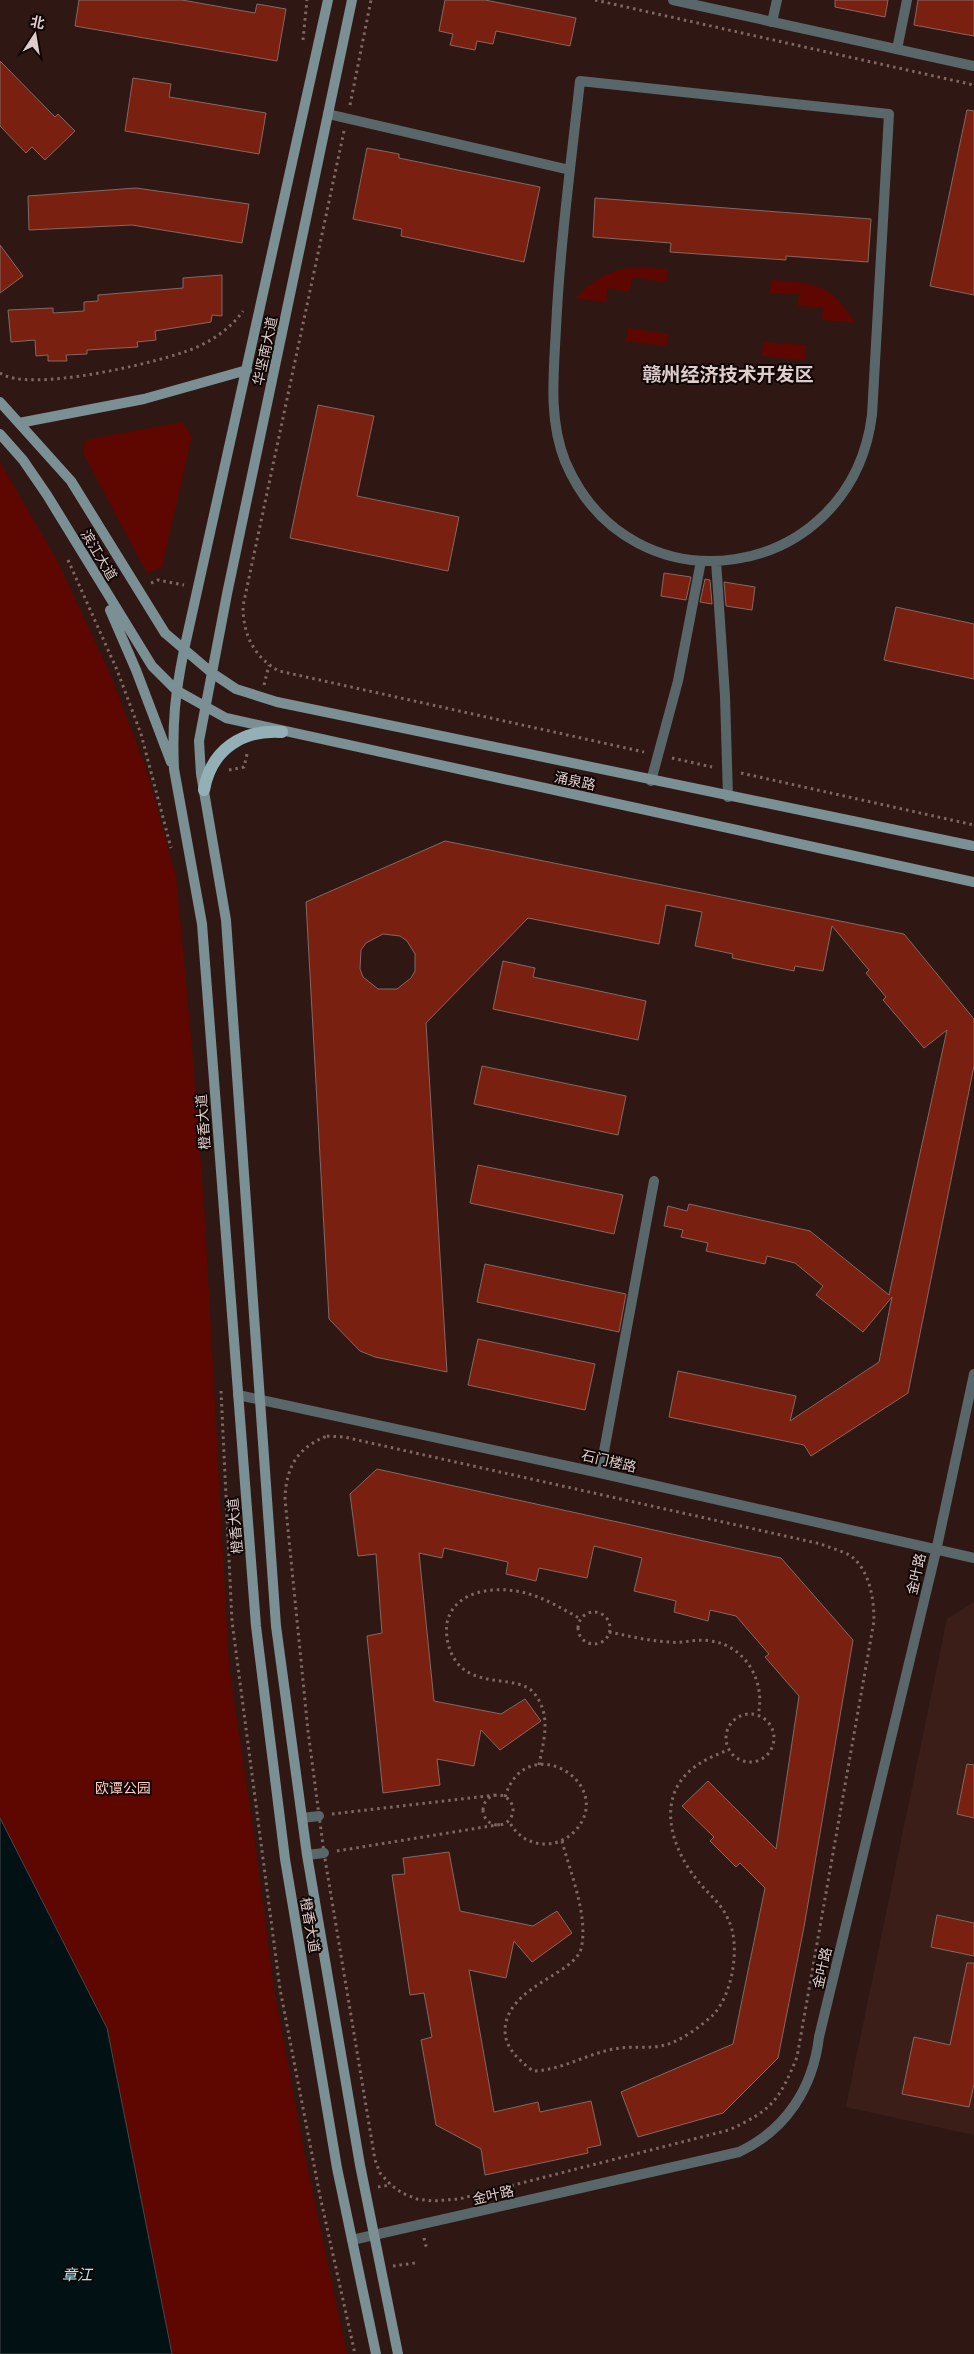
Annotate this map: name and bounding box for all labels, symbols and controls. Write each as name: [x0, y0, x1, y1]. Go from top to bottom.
north arrow: [10, 10, 60, 60]
text: 北: [29, 12, 46, 33]
street label: 华坚南大道: [249, 315, 281, 387]
district label: 赣州经济技术开发区: [642, 362, 814, 386]
street label: 滨江大道: [77, 526, 121, 584]
street label: 涌泉路: [553, 768, 597, 794]
street label: 橙香大道: [192, 1093, 214, 1151]
street label: 石门楼路: [580, 1446, 638, 1476]
street label: 橙香大道: [224, 1497, 246, 1555]
street label: 金叶路: [903, 1552, 929, 1596]
park label: 欧谭公园: [95, 1779, 151, 1797]
street label: 橙香大道: [296, 1896, 324, 1954]
street label: 金叶路: [809, 1946, 835, 1990]
street label: 金叶路: [471, 2182, 515, 2208]
water label: 章江: [62, 2265, 94, 2284]

